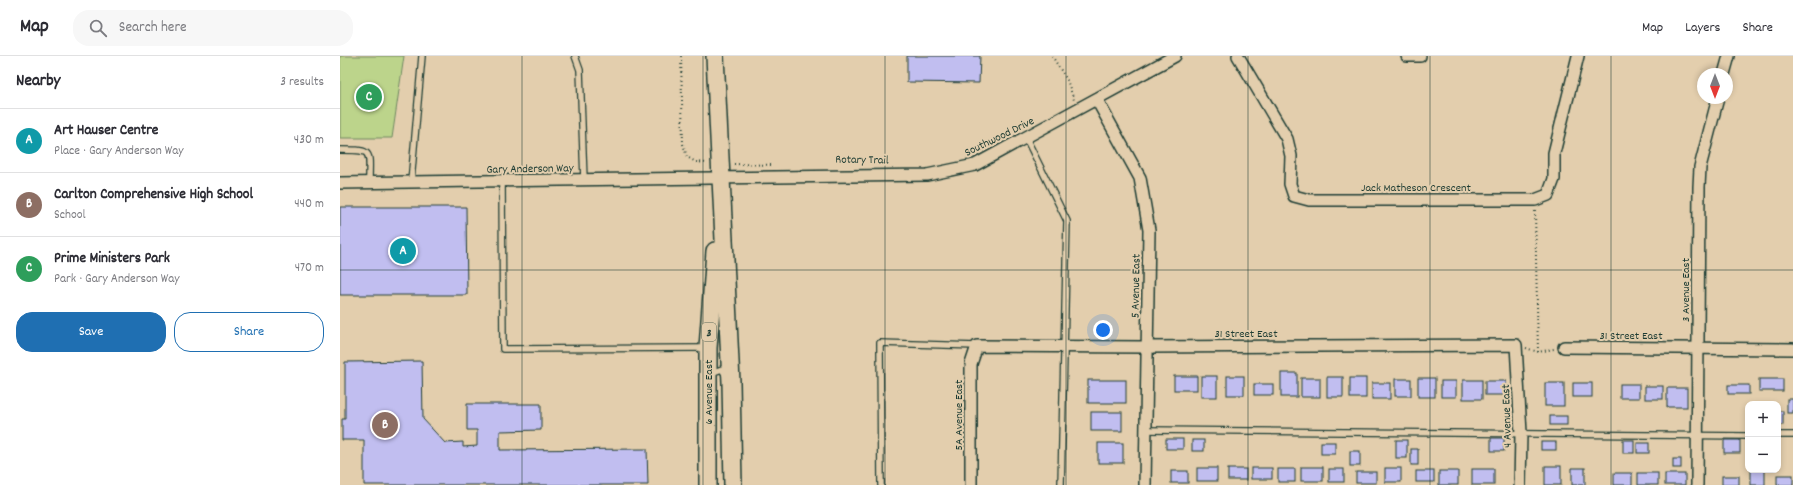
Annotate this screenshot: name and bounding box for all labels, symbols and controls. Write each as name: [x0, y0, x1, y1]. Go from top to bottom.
search box: [73, 10, 353, 46]
text: Map: [20, 14, 49, 41]
icon: search: [87, 17, 109, 39]
text: Search here: [119, 17, 187, 39]
text: Map: [1642, 18, 1663, 38]
text: Layers: [1685, 18, 1720, 38]
text: Share: [1742, 18, 1773, 38]
north arrow: [1697, 68, 1733, 104]
text: Nearby: [16, 70, 60, 94]
text: 3 results: [280, 73, 324, 92]
pin: C: [356, 82, 382, 112]
street label: Southwood Drive: [962, 113, 1037, 162]
text: Art Hauser Centre: [54, 120, 158, 142]
text: A: [25, 131, 33, 150]
text: 430 m: [294, 131, 324, 150]
text: Place · Gary Anderson Way: [54, 142, 184, 161]
street label: Rotary Trail: [835, 152, 889, 169]
street label: Gary Anderson Way: [486, 160, 575, 179]
street label: Jack Matheson Crescent: [1361, 180, 1471, 197]
text: Carlton Comprehensive High School: [54, 184, 253, 206]
text: B: [26, 195, 32, 214]
text: 440 m: [294, 195, 324, 214]
text: School: [54, 206, 86, 225]
pin: A: [390, 236, 416, 266]
text: Prime Ministers Park: [54, 248, 170, 270]
street label: 5 Avenue East: [1127, 253, 1146, 318]
street label: 3 Avenue East: [1678, 257, 1695, 322]
text: C: [26, 259, 32, 278]
text: 470 m: [295, 259, 324, 278]
text: Park · Gary Anderson Way: [54, 270, 180, 289]
button: Save: [16, 312, 166, 352]
button: Share: [174, 312, 324, 352]
your location: [1093, 320, 1113, 340]
road number: 3: [702, 323, 716, 341]
street label: 31 Street East: [1214, 326, 1278, 343]
street label: 31 Street East: [1599, 328, 1663, 345]
street label: 6 Avenue East: [701, 359, 718, 424]
street label: 5A Avenue East: [951, 379, 968, 451]
street label: 4 Avenue East: [1498, 383, 1517, 448]
map controls: [1745, 401, 1781, 473]
button: +: [1745, 401, 1781, 437]
pin: B: [372, 410, 398, 440]
button: −: [1745, 437, 1781, 473]

